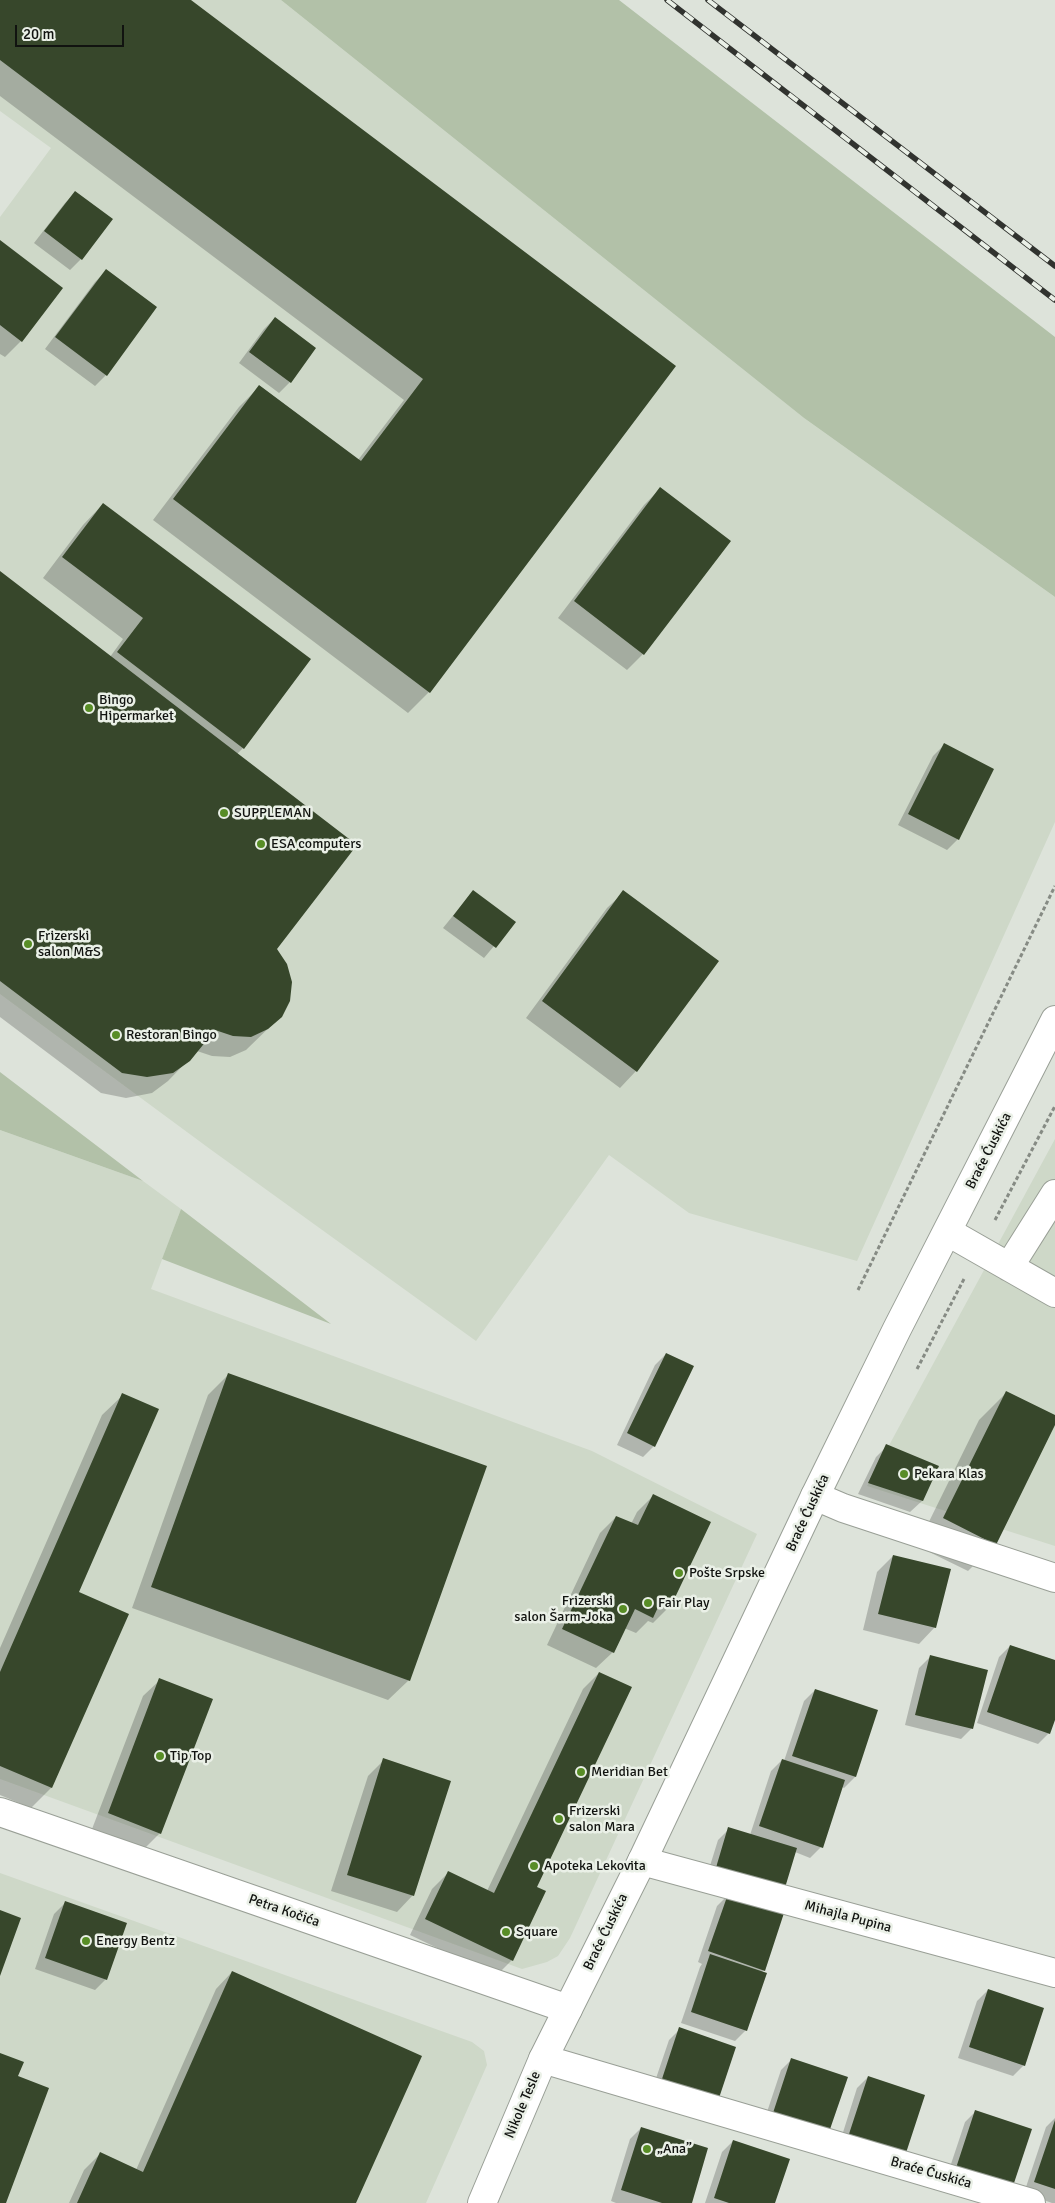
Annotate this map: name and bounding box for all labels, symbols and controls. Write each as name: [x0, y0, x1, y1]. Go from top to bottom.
scale bar: [18, 15, 126, 47]
text: 20 m: [23, 25, 54, 43]
place label: Bingo Hipermarket: [99, 692, 174, 724]
marker: Bingo Hipermarket: [83, 702, 95, 714]
place label: SUPPLEMAN: [234, 805, 312, 821]
marker: SUPPLEMAN: [218, 807, 230, 819]
place label: ESA computers: [271, 836, 361, 852]
marker: ESA computers: [255, 838, 267, 850]
place label: Frizerski salon M&S: [38, 928, 101, 960]
marker: Frizerski salon M&S: [22, 938, 34, 950]
place label: Restoran Bingo: [126, 1027, 217, 1043]
marker: Restoran Bingo: [110, 1029, 122, 1041]
street label: Braće Ćuskića: [963, 1110, 1015, 1192]
place label: Pekara Klas: [914, 1466, 984, 1482]
marker: Pekara Klas: [898, 1468, 910, 1480]
street label: Braće Ćuskića: [783, 1472, 833, 1554]
place label: Pošte Srpske: [689, 1565, 765, 1581]
marker: Pošte Srpske: [673, 1567, 685, 1579]
place label: Frizerski salon Šarm-Joka: [514, 1593, 613, 1625]
place label: Fair Play: [658, 1595, 710, 1611]
marker: Fair Play: [642, 1597, 654, 1609]
marker: Frizerski salon Šarm-Joka: [617, 1603, 629, 1615]
place label: Tip Top: [170, 1748, 212, 1764]
marker: Tip Top: [154, 1750, 166, 1762]
place label: Meridian Bet: [591, 1764, 668, 1780]
marker: Meridian Bet: [575, 1766, 587, 1778]
place label: Frizerski salon Mara: [569, 1803, 635, 1835]
marker: Frizerski salon Mara: [553, 1813, 565, 1825]
place label: Apoteka Lekovita: [544, 1858, 646, 1874]
marker: Apoteka Lekovita: [528, 1860, 540, 1872]
street label: Petra Kočića: [246, 1891, 322, 1931]
street label: Braće Ćuskića: [580, 1891, 632, 1973]
street label: Mihajla Pupina: [803, 1897, 893, 1937]
place label: Square: [516, 1924, 558, 1940]
marker: Square: [500, 1926, 512, 1938]
place label: Energy Bentz: [96, 1933, 175, 1949]
marker: Energy Bentz: [80, 1935, 92, 1947]
street label: Nikole Tesle: [501, 2069, 545, 2141]
place label: „Ana”: [657, 2141, 692, 2157]
marker: „Ana”: [641, 2143, 653, 2155]
street label: Braće Ćuskića: [889, 2153, 973, 2193]

